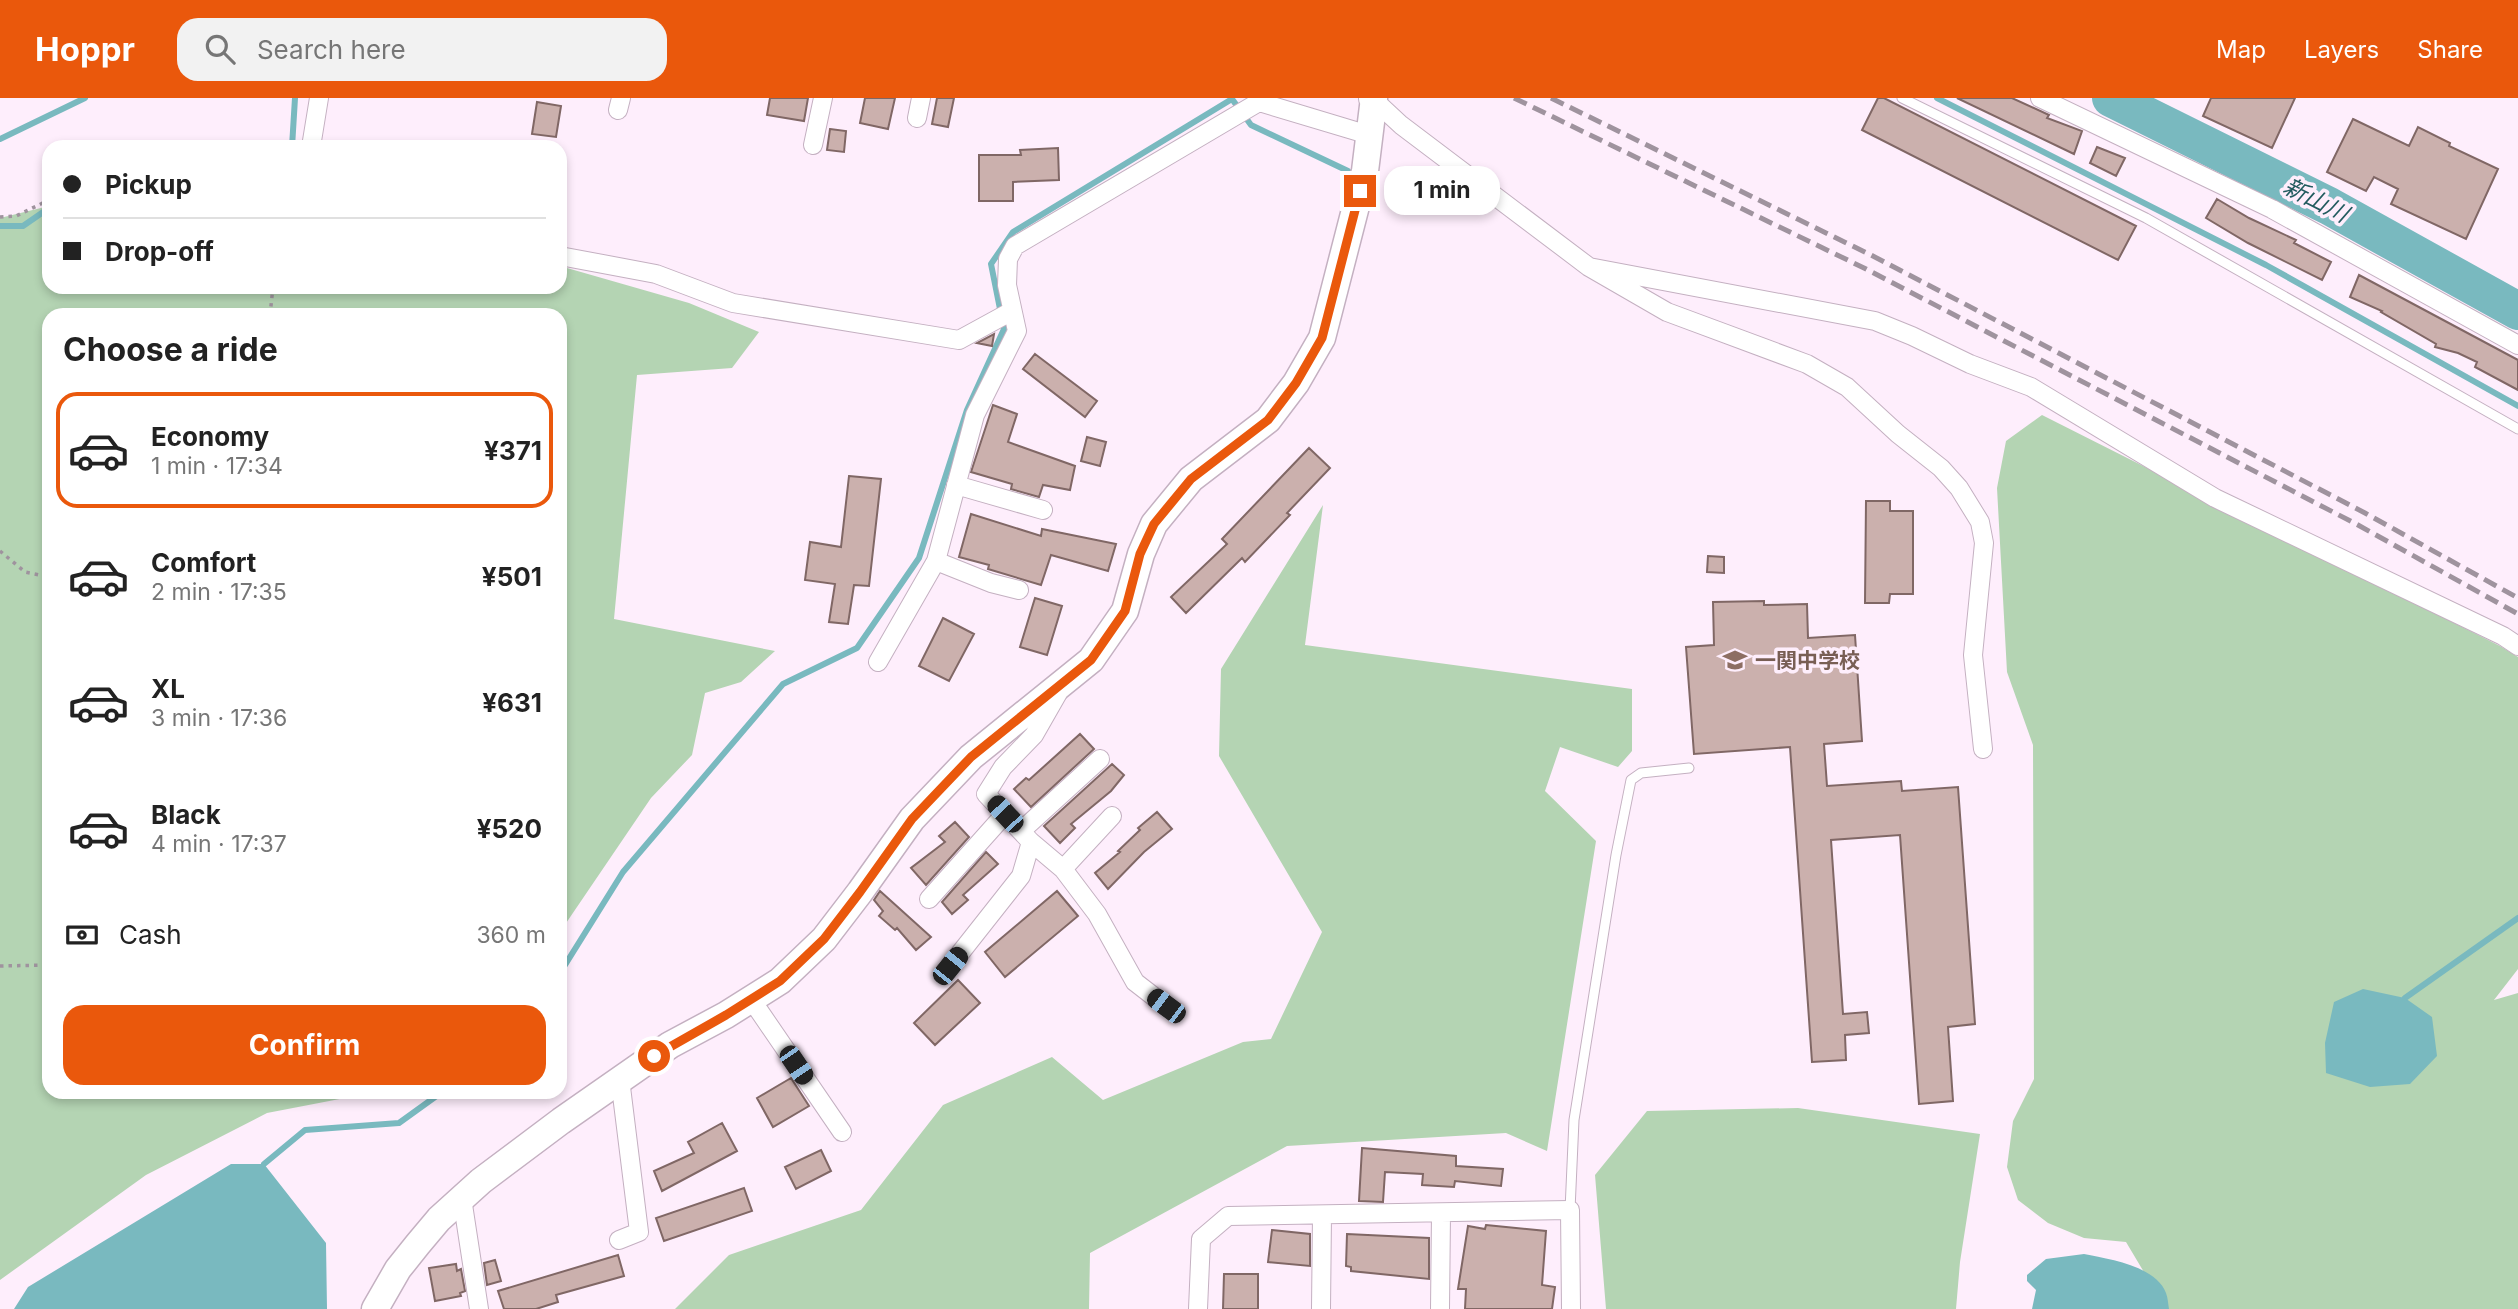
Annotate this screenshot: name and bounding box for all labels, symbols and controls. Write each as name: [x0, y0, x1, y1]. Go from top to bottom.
search box: [177, 18, 667, 81]
text: Hoppr: [35, 29, 135, 69]
icon: search: [201, 30, 239, 68]
text: Search here: [257, 34, 406, 65]
text: Map: [2216, 35, 2266, 64]
text: Layers: [2304, 35, 2379, 64]
text: Share: [2417, 35, 2483, 64]
callout: 1 min: [1384, 166, 1500, 216]
text: Pickup: [105, 169, 192, 200]
water label: 新山川: [2279, 172, 2356, 229]
route end: [1344, 175, 1376, 207]
text: 1 min: [1414, 176, 1470, 204]
text: Drop-off: [105, 236, 214, 267]
text: Choose a ride: [63, 330, 278, 369]
icon: car: [67, 419, 130, 482]
text: Economy: [151, 421, 269, 452]
text: ¥371: [484, 435, 542, 466]
text: 1 min · 17:34: [151, 452, 283, 480]
icon: car: [67, 545, 130, 608]
text: Comfort: [151, 547, 256, 578]
text: ¥501: [482, 561, 542, 592]
text: 2 min · 17:35: [151, 578, 287, 606]
school or university icon: 一関中学校: [1721, 646, 1749, 674]
place label: 一関中学校: [1755, 648, 1860, 673]
icon: car: [67, 671, 130, 734]
text: XL: [151, 673, 185, 704]
text: ¥631: [482, 687, 542, 718]
text: 3 min · 17:36: [151, 704, 287, 732]
car: [983, 791, 1028, 837]
icon: car: [67, 797, 130, 860]
text: Black: [151, 799, 221, 830]
text: ¥520: [477, 813, 542, 844]
text: 4 min · 17:37: [151, 830, 287, 858]
icon: cash: [63, 916, 101, 954]
text: Cash: [119, 919, 182, 950]
text: 360 m: [476, 921, 546, 949]
car: [929, 943, 972, 989]
car: [1143, 985, 1190, 1027]
button: Confirm: [63, 1005, 546, 1085]
route start: [638, 1040, 670, 1072]
car: [776, 1042, 817, 1088]

